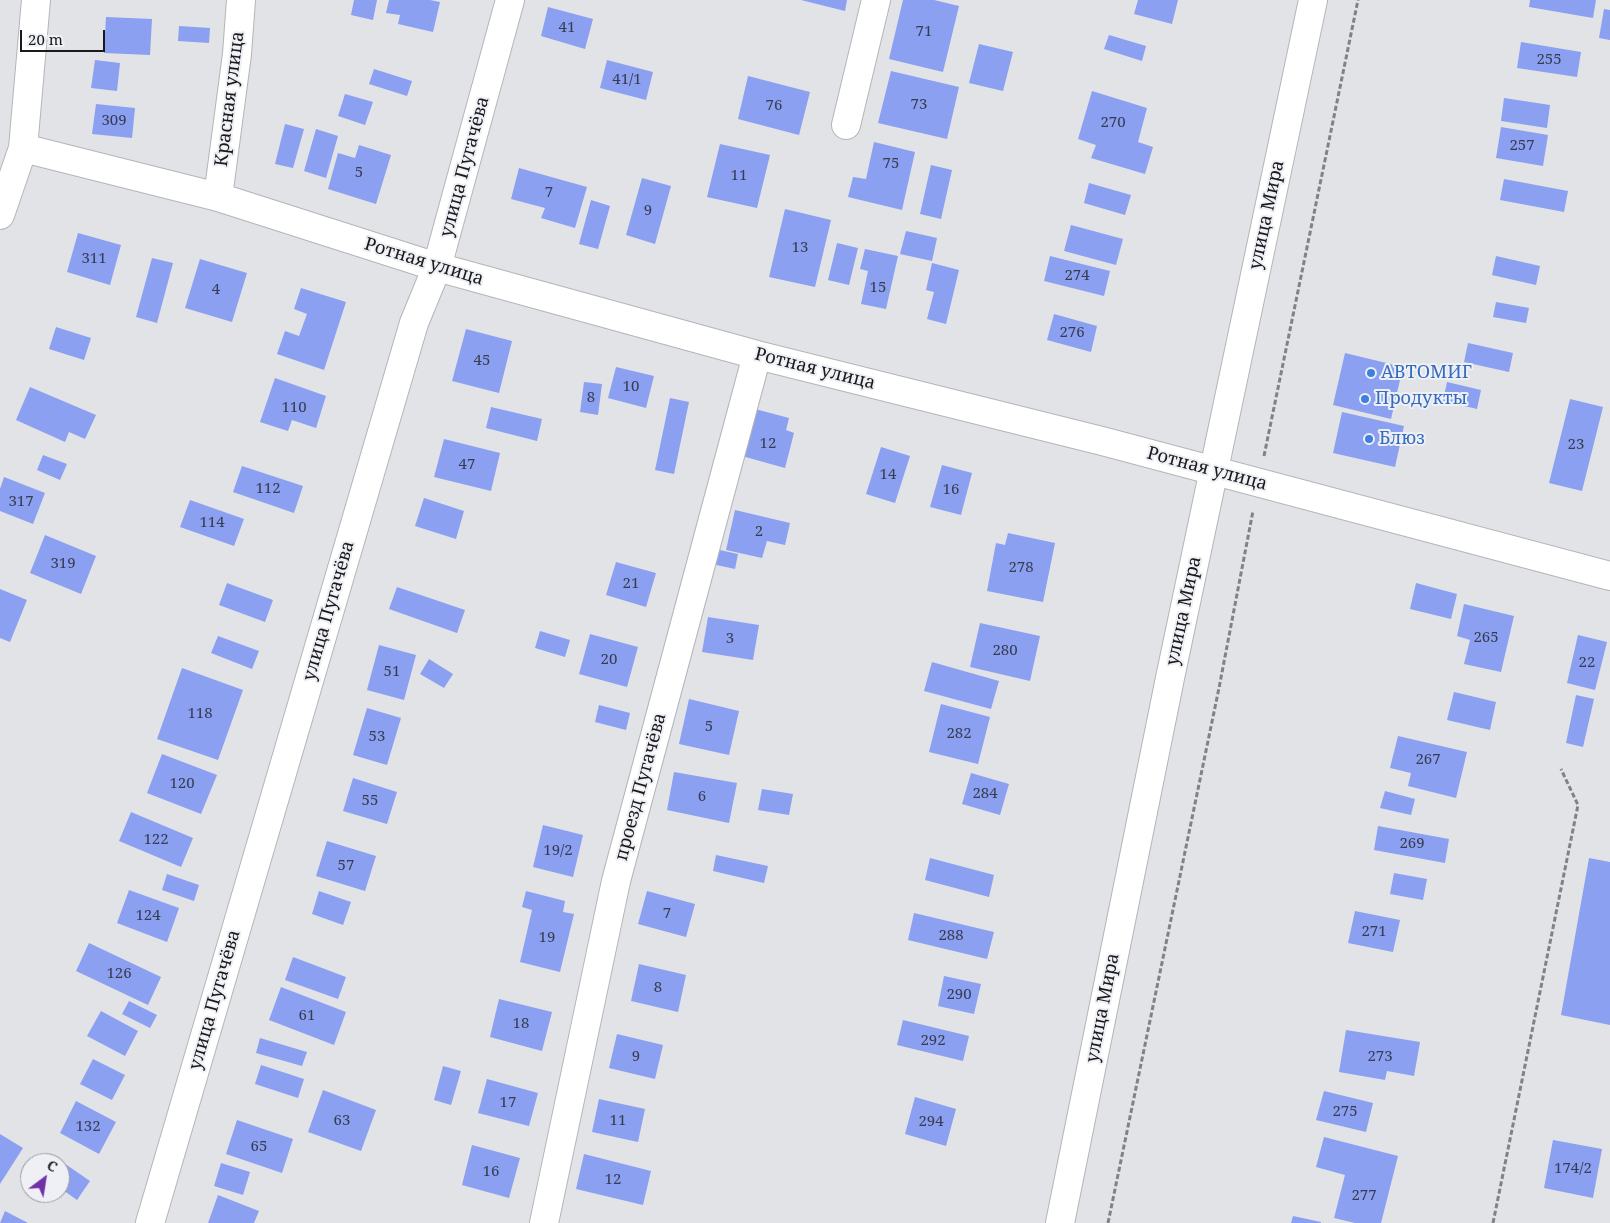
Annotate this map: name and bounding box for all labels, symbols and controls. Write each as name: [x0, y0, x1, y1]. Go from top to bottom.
house number: 41: [559, 19, 575, 37]
scale bar: [22, 20, 108, 52]
house number: 71: [916, 23, 932, 41]
text: 20 m: [28, 29, 63, 49]
street label: Красная улица: [211, 30, 249, 168]
house number: 255: [1536, 51, 1562, 69]
house number: 41/1: [612, 71, 642, 89]
street label: улица Пугачёва: [436, 94, 494, 240]
house number: 73: [911, 96, 927, 114]
house number: 76: [766, 97, 782, 115]
house number: 309: [101, 112, 127, 130]
house number: 270: [1100, 114, 1126, 132]
house number: 257: [1509, 137, 1535, 155]
house number: 75: [883, 155, 899, 173]
street label: улица Мира: [1245, 158, 1289, 272]
house number: 5: [355, 164, 363, 182]
house number: 11: [731, 167, 747, 185]
house number: 7: [545, 184, 553, 202]
house number: 9: [644, 202, 652, 220]
street label: Ротная улица: [362, 234, 486, 290]
house number: 13: [792, 239, 808, 257]
house number: 311: [81, 250, 107, 268]
house number: 274: [1064, 267, 1090, 285]
house number: 15: [870, 279, 886, 297]
house number: 4: [212, 281, 220, 299]
house number: 276: [1059, 324, 1085, 342]
street label: Ротная улица: [752, 344, 878, 394]
house number: 45: [474, 352, 490, 370]
place label: АВТОМИГ: [1381, 362, 1472, 384]
marker: АВТОМИГ: [1365, 367, 1377, 379]
house number: 10: [623, 378, 639, 396]
place label: Продукты: [1375, 388, 1467, 410]
house number: 8: [587, 389, 595, 407]
marker: Продукты: [1359, 393, 1371, 405]
house number: 110: [281, 399, 307, 417]
place label: Блюз: [1379, 428, 1425, 450]
marker: Блюз: [1363, 433, 1375, 445]
house number: 12: [760, 435, 776, 453]
house number: 23: [1568, 436, 1584, 454]
street label: Ротная улица: [1144, 443, 1270, 495]
house number: 47: [459, 456, 475, 474]
house number: 14: [880, 466, 896, 484]
house number: 112: [255, 480, 281, 498]
house number: 16: [943, 481, 959, 499]
house number: 317: [8, 493, 34, 511]
house number: 114: [199, 514, 225, 532]
house number: 2: [755, 523, 763, 541]
street label: улица Пугачёва: [299, 538, 359, 684]
street label: улица Мира: [1162, 554, 1206, 668]
house number: 319: [50, 555, 76, 573]
house number: 278: [1008, 559, 1034, 577]
house number: 21: [623, 575, 639, 593]
house number: 265: [1473, 629, 1499, 647]
house number: 3: [726, 630, 734, 648]
house number: 280: [992, 642, 1018, 660]
house number: 20: [601, 651, 617, 669]
house number: 22: [1579, 654, 1595, 672]
house number: 51: [384, 663, 400, 681]
house number: 118: [187, 705, 213, 723]
street label: проезд Пугачёва: [611, 711, 671, 863]
house number: 5: [705, 718, 713, 736]
house number: 282: [946, 725, 972, 743]
house number: 53: [369, 728, 385, 746]
house number: 267: [1415, 751, 1441, 769]
house number: 120: [169, 775, 195, 793]
house number: 284: [972, 785, 998, 803]
house number: 6: [698, 788, 706, 806]
house number: 55: [362, 792, 378, 810]
house number: 122: [143, 831, 169, 849]
house number: 269: [1399, 835, 1425, 853]
house number: 19/2: [543, 842, 573, 860]
house number: 57: [338, 857, 354, 875]
house number: 7: [663, 905, 671, 923]
house number: 124: [135, 907, 161, 925]
house number: 271: [1361, 923, 1387, 941]
street label: улица Пугачёва: [185, 927, 245, 1073]
house number: 288: [938, 927, 964, 945]
house number: 19: [539, 929, 555, 947]
street label: улица Мира: [1082, 951, 1124, 1065]
house number: 126: [106, 965, 132, 983]
house number: 8: [654, 979, 662, 997]
house number: 290: [946, 986, 972, 1004]
house number: 61: [299, 1007, 315, 1025]
house number: 18: [513, 1015, 529, 1033]
house number: 292: [920, 1032, 946, 1050]
house number: 9: [632, 1048, 640, 1066]
house number: 273: [1367, 1048, 1393, 1066]
house number: 17: [500, 1094, 516, 1112]
house number: 275: [1332, 1103, 1358, 1121]
house number: 63: [334, 1112, 350, 1130]
house number: 11: [610, 1112, 626, 1130]
house number: 294: [918, 1113, 944, 1131]
house number: 132: [75, 1118, 101, 1136]
house number: 65: [251, 1138, 267, 1156]
north arrow: [20, 1153, 70, 1203]
text: С: [44, 1155, 61, 1176]
house number: 174/2: [1554, 1160, 1592, 1178]
house number: 16: [483, 1163, 499, 1181]
house number: 12: [605, 1171, 621, 1189]
house number: 277: [1351, 1187, 1377, 1205]

